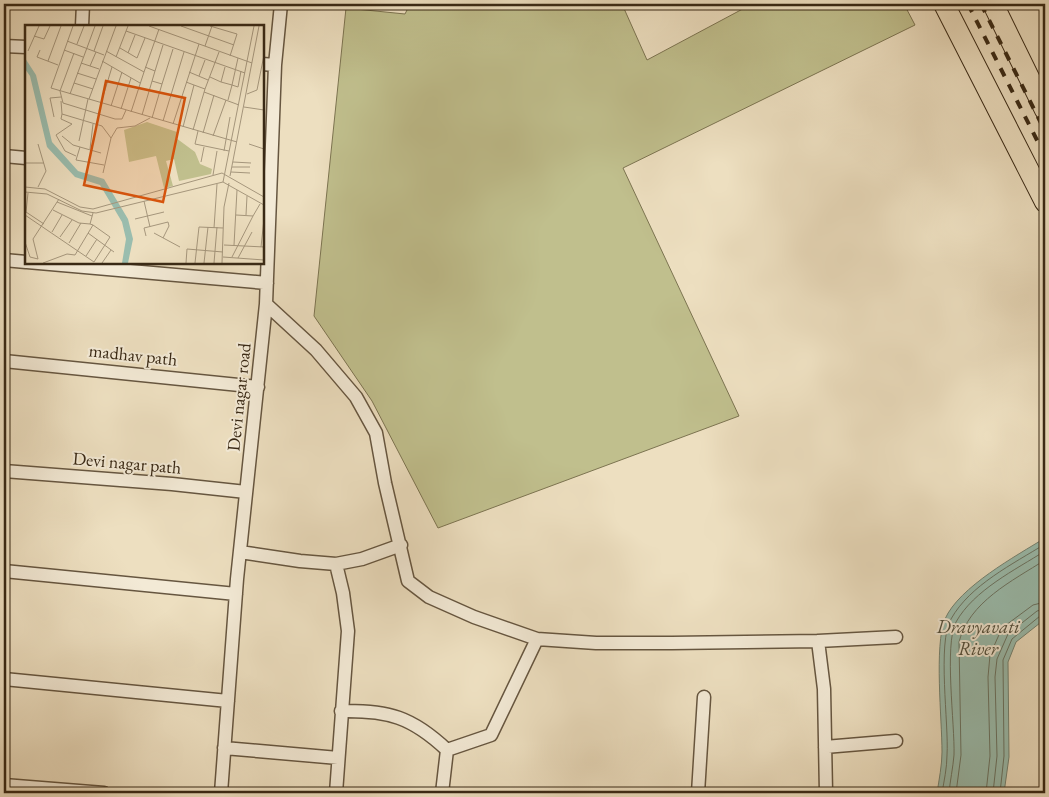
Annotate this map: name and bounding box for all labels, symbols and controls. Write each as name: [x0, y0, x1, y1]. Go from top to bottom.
inset map: [25, 25, 264, 264]
street label: madhav path: [88, 338, 178, 371]
street label: Devi nagar road: [221, 341, 256, 452]
street label: Devi nagar path: [72, 446, 182, 479]
water label: Dravyavati River: [935, 614, 1021, 661]

